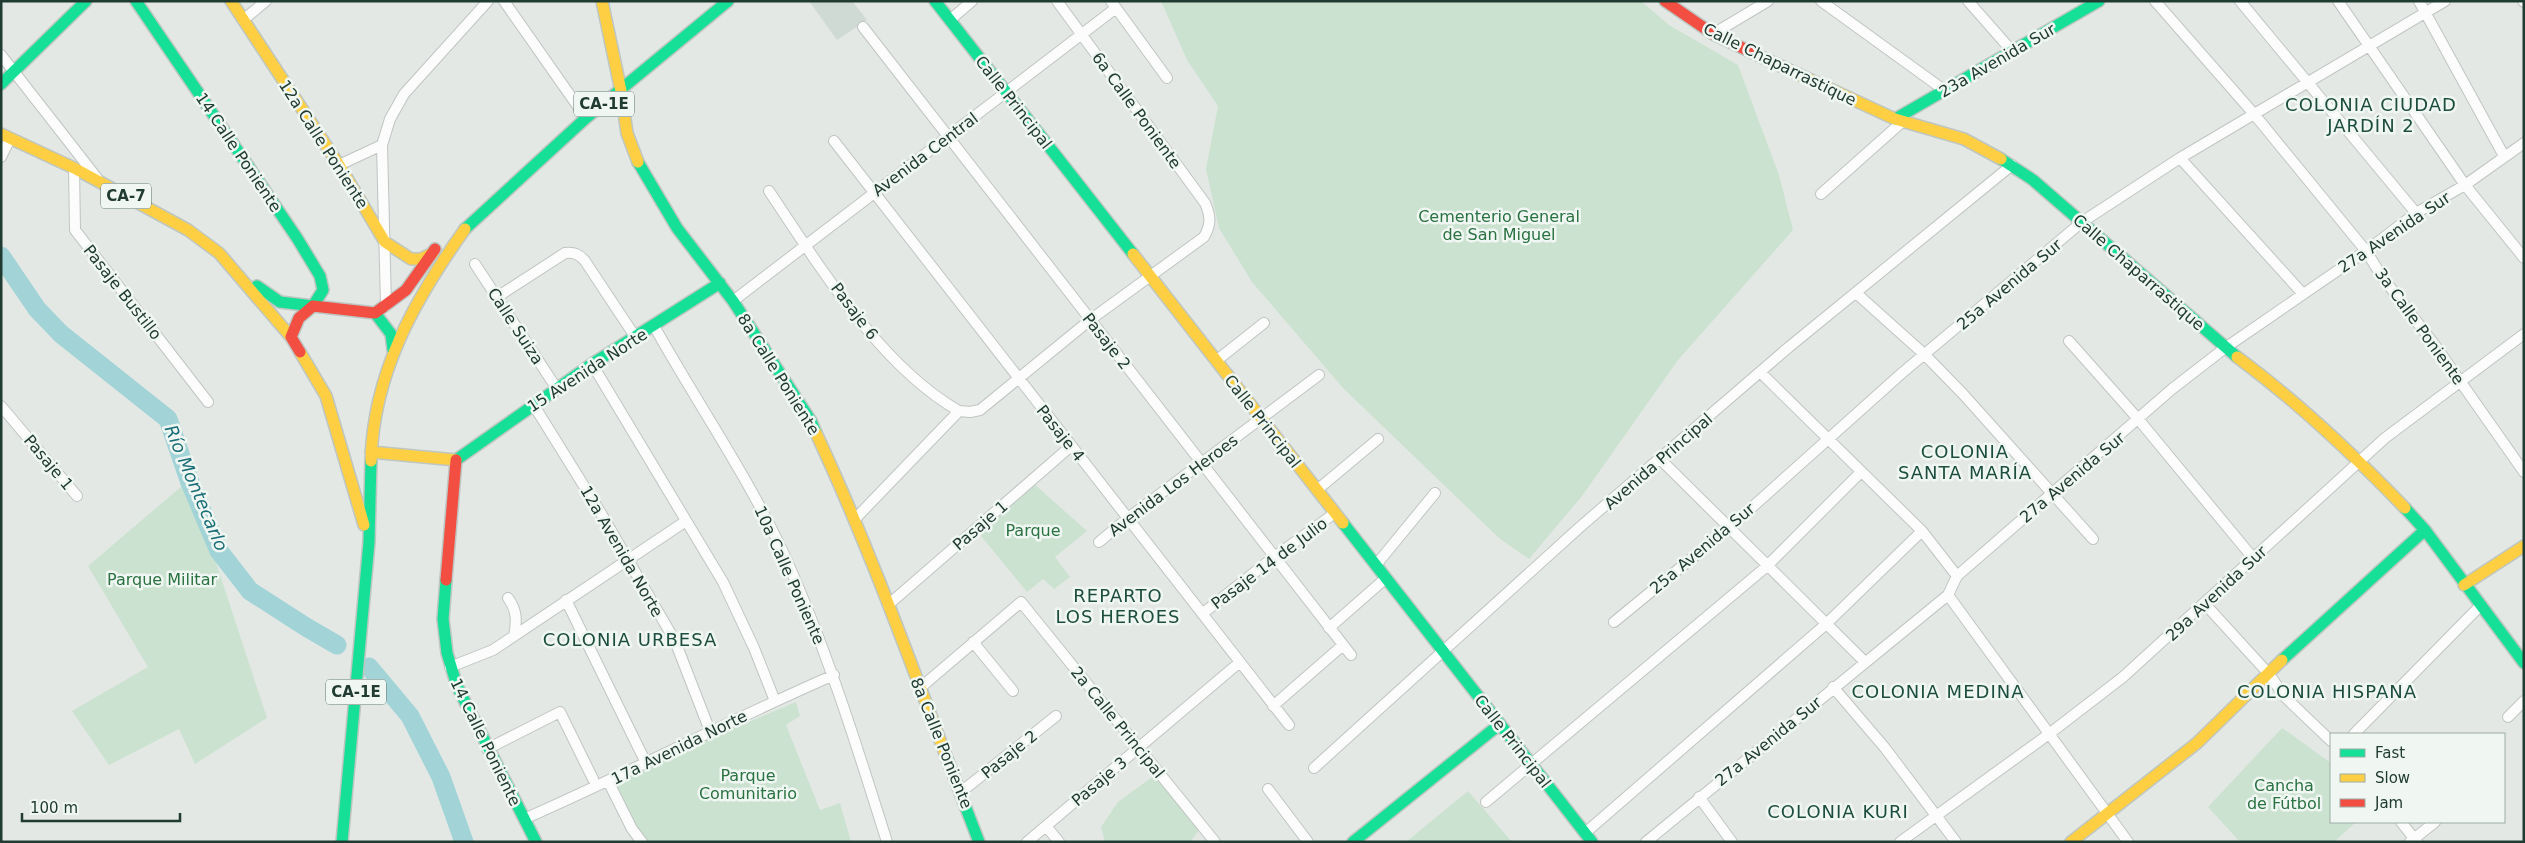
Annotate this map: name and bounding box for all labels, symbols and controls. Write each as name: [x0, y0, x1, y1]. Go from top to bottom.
street label: Calle Chaparrastique: [1700, 19, 1859, 110]
street label: 23a Avenida Sur: [1936, 19, 2059, 101]
street label: 6a Calle Poniente: [1088, 48, 1185, 172]
street label: Calle Principal: [971, 52, 1056, 153]
street label: 12a Calle Poniente: [275, 76, 372, 212]
street label: 14 Calle Poniente: [192, 89, 286, 216]
road number: CA-1E: [574, 92, 634, 116]
district label: COLONIA CIUDAD JARDÍN 2: [2285, 94, 2457, 136]
street label: Avenida Central: [869, 109, 982, 200]
road number: CA-7: [101, 184, 151, 208]
street label: 27a Avenida Sur: [2335, 188, 2454, 277]
park label: Cementerio General de San Miguel: [1418, 207, 1580, 244]
street label: Calle Chaparrastique: [2069, 210, 2208, 335]
street label: 25a Avenida Sur: [1953, 235, 2066, 334]
street label: Pasaje Bustillo: [80, 241, 166, 344]
street label: 3a Calle Poniente: [2371, 264, 2468, 388]
street label: Pasaje 6: [827, 279, 882, 344]
street label: Calle Suiza: [484, 284, 547, 368]
street label: Pasaje 2: [1079, 309, 1135, 373]
street label: 8a Calle Poniente: [734, 310, 824, 438]
street label: 15 Avenida Norte: [524, 325, 651, 416]
street label: Calle Principal: [1220, 371, 1305, 472]
street label: Pasaje 4: [1033, 401, 1089, 465]
street label: Avenida Principal: [1600, 409, 1716, 514]
water label: Río Montecarlo: [160, 422, 232, 554]
street label: 27a Avenida Sur: [2016, 428, 2129, 527]
street label: Pasaje 1: [20, 431, 77, 494]
street label: Avenida Los Heroes: [1105, 431, 1242, 540]
district label: COLONIA SANTA MARÍA: [1898, 441, 2032, 483]
street label: 12a Avenida Norte: [576, 482, 667, 620]
street label: Pasaje 1: [949, 496, 1012, 554]
street label: 25a Avenida Sur: [1646, 499, 1759, 598]
street label: 10a Calle Poniente: [750, 503, 829, 647]
street label: Pasaje 14 de Julio: [1208, 514, 1331, 613]
park label: Parque: [1005, 521, 1061, 540]
street label: 29a Avenida Sur: [2162, 541, 2271, 645]
park label: Parque Militar: [107, 570, 217, 589]
district label: REPARTO LOS HEROES: [1055, 585, 1181, 627]
district label: COLONIA URBESA: [543, 629, 717, 650]
street label: 2a Calle Principal: [1067, 663, 1168, 782]
street label: 14 Calle Poniente: [446, 675, 525, 809]
street label: 8a Calle Poniente: [907, 675, 976, 811]
road number: CA-1E: [326, 680, 386, 704]
district label: COLONIA MEDINA: [1852, 681, 2024, 702]
district label: COLONIA HISPANA: [2237, 681, 2417, 702]
street label: Calle Principal: [1470, 691, 1555, 792]
street label: 27a Avenida Sur: [1711, 692, 1826, 790]
street label: 17a Avenida Norte: [608, 706, 750, 789]
street label: Pasaje 2: [978, 726, 1041, 783]
legend: [2330, 733, 2505, 823]
text: Fast: [2375, 744, 2405, 762]
street label: Pasaje 3: [1068, 753, 1131, 810]
park label: Parque Comunitario: [699, 766, 797, 803]
text: Slow: [2375, 769, 2410, 787]
park label: Cancha de Fútbol: [2247, 776, 2321, 813]
scale bar: [22, 790, 180, 822]
text: Jam: [2374, 794, 2403, 812]
text: 100 m: [30, 799, 78, 817]
district label: COLONIA KURI: [1767, 801, 1909, 822]

